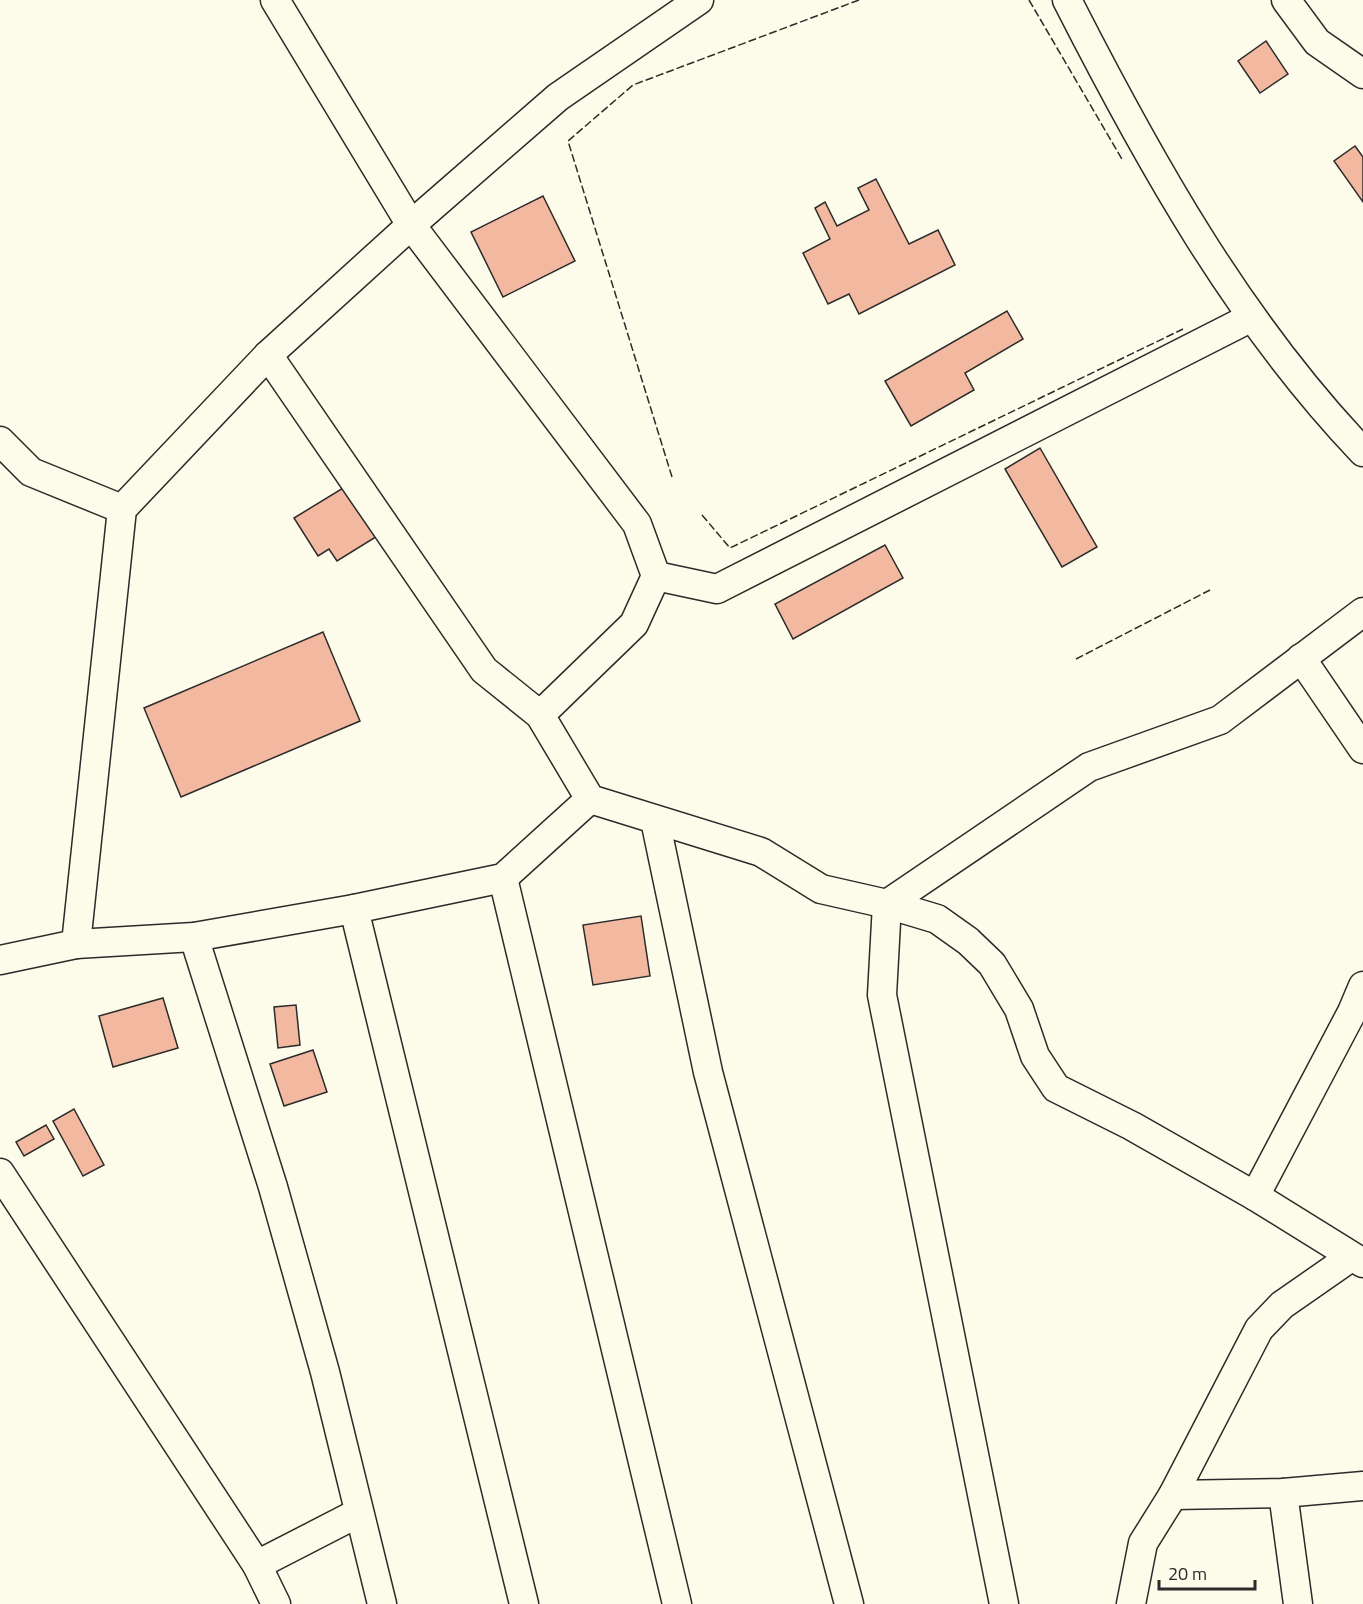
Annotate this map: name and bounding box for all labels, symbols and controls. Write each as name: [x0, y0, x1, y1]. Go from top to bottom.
scale bar: [1159, 1553, 1255, 1591]
text: 20 m: [1168, 1560, 1207, 1587]

